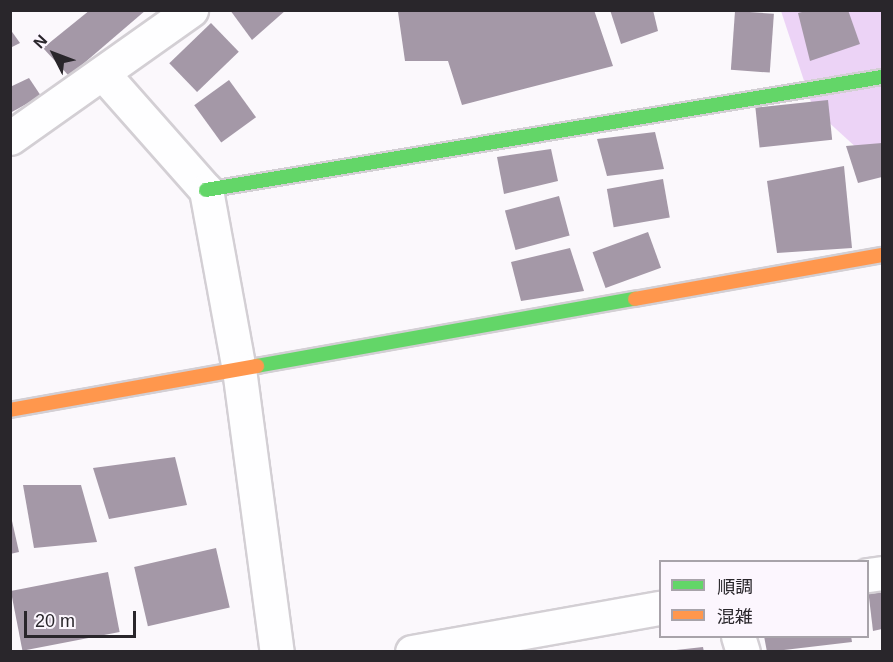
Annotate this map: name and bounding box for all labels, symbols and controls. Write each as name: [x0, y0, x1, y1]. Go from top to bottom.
north arrow: [24, 24, 84, 84]
text: N: [30, 32, 50, 52]
legend: [659, 560, 869, 638]
text: 順調: [717, 577, 753, 597]
scale bar: [27, 599, 140, 637]
text: 混雑: [717, 607, 753, 627]
text: 20 m: [35, 611, 75, 631]

